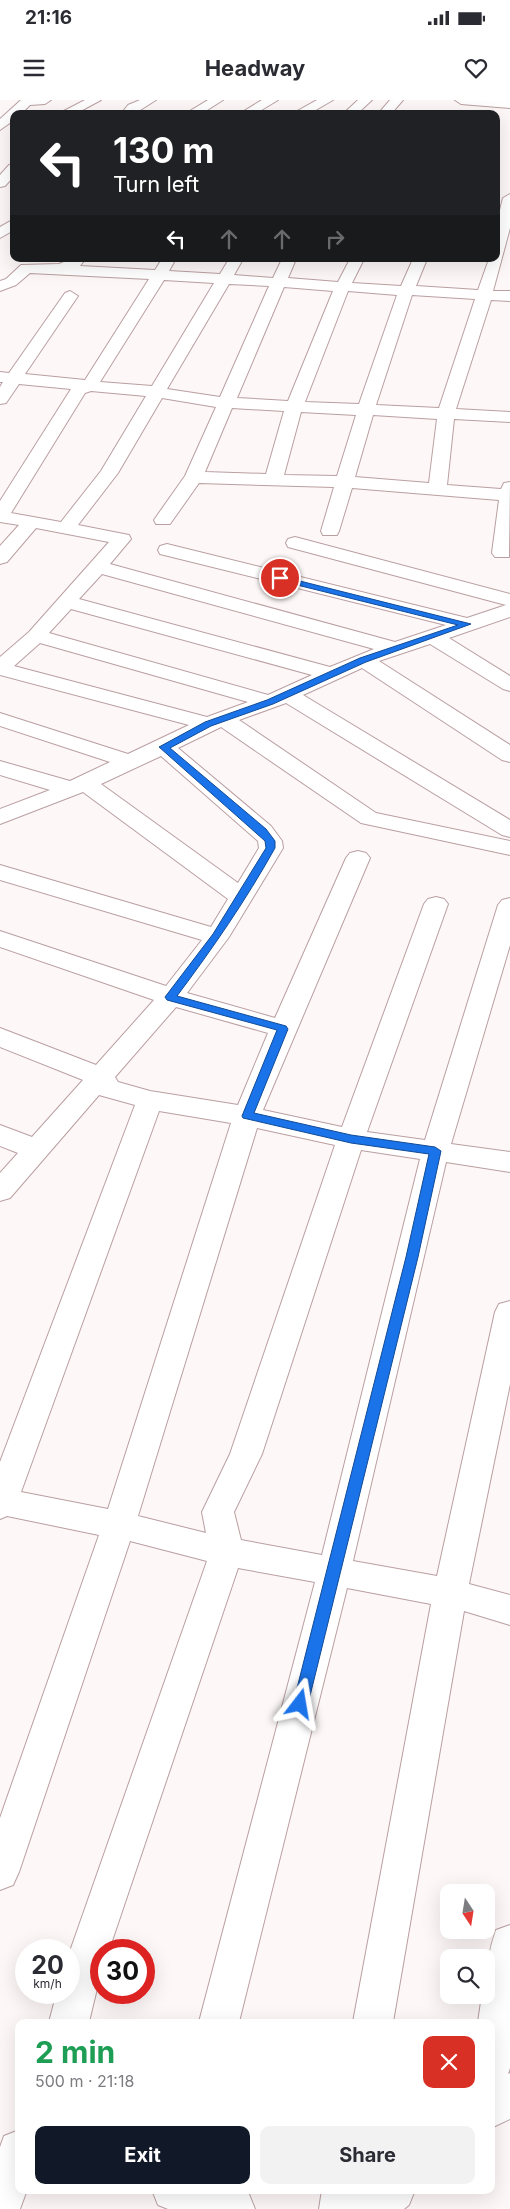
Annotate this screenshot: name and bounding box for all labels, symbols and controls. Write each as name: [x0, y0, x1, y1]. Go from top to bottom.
text: 21:16: [25, 6, 72, 29]
icon: menu: [20, 54, 48, 82]
icon: heart: [462, 54, 490, 82]
text: Headway: [205, 55, 305, 81]
text: 130 m: [113, 129, 215, 171]
icon: left: [30, 130, 95, 195]
text: Turn left: [113, 171, 199, 197]
icon: left: [162, 225, 190, 253]
icon: ahead: [215, 225, 243, 253]
icon: ahead: [268, 225, 296, 253]
icon: right: [321, 225, 349, 253]
pin: [259, 557, 301, 599]
icon: arrive: [266, 564, 294, 592]
position arrow: [273, 1677, 325, 1729]
north arrow: [440, 1884, 495, 1939]
map controls: [440, 1884, 495, 2004]
speed limit sign: 30: [90, 1939, 155, 2004]
button: search: [440, 1949, 495, 2004]
text: 20: [31, 1950, 64, 1980]
text: km/h: [33, 1976, 62, 1991]
text: 2 min: [35, 2034, 115, 2070]
button: close: [423, 2036, 475, 2088]
text: 500 m · 21:18: [35, 2071, 134, 2091]
button: Exit: [35, 2126, 250, 2184]
button: Share: [260, 2126, 475, 2184]

